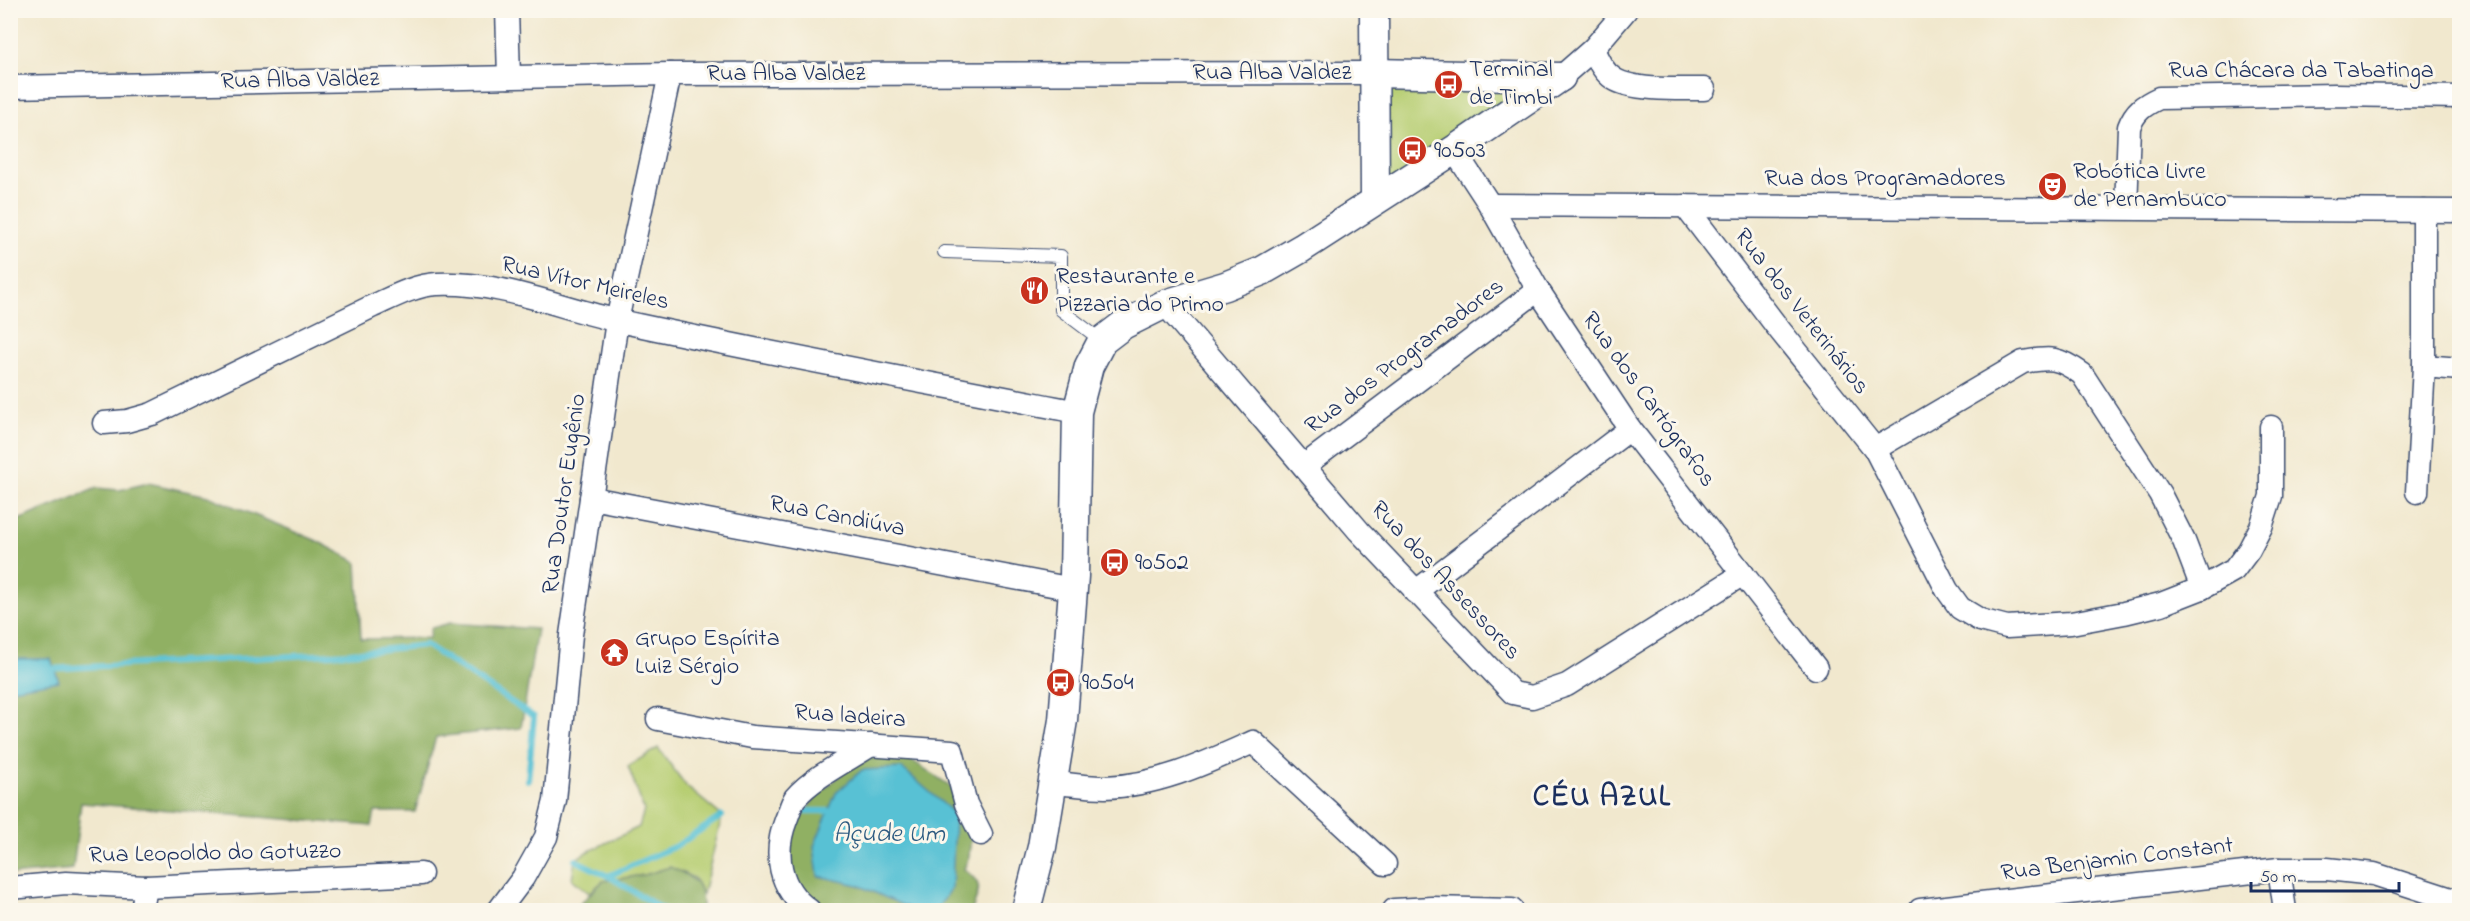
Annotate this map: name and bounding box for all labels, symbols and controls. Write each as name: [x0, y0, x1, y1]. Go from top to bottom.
place label: Terminal de Timbi: [1469, 53, 1553, 116]
street label: Rua Chácara da Tabatinga: [2168, 54, 2434, 89]
street label: Rua Alba Valdez: [1193, 56, 1352, 91]
street label: Rua Alba Valdez: [707, 57, 866, 92]
street label: Rua Alba Valdez: [220, 62, 381, 100]
bus stop icon: Terminal de Timbi: [1432, 68, 1464, 100]
place label: 90503: [1434, 134, 1486, 169]
bus stop icon: 90503: [1397, 135, 1429, 167]
place label: Robótica Livre de Pernambuco: [2073, 155, 2227, 218]
street label: Rua dos Programadores: [1764, 162, 2006, 197]
theatre icon: Robótica Livre de Pernambuco: [2036, 170, 2068, 202]
street label: Rua dos Veterinários: [1725, 221, 1877, 403]
street label: Rua Vítor Meireles: [498, 248, 672, 320]
place label: Restaurante e Pizzaria do Primo: [1056, 260, 1224, 323]
street label: Rua dos Programadores: [1298, 270, 1512, 444]
restaurant icon: Restaurante e Pizzaria do Primo: [1019, 275, 1051, 307]
street label: Rua dos Cartógrafos: [1572, 305, 1724, 495]
street label: Rua Doutor Eugênio: [534, 392, 596, 596]
street label: Rua Candiúva: [766, 487, 908, 547]
street label: Rua dos Assessores: [1361, 493, 1529, 669]
place label: 90502: [1135, 546, 1189, 581]
bus stop icon: 90502: [1098, 547, 1130, 579]
place label: Grupo Espírita Luiz Sérgio: [635, 622, 780, 685]
temple icon: Grupo Espírita Luiz Sérgio: [598, 637, 630, 669]
place label: 90504: [1082, 666, 1134, 701]
bus stop icon: 90504: [1045, 667, 1077, 699]
street label: Rua ladeira: [793, 696, 907, 738]
district label: CÉU AZUL: [1533, 776, 1671, 820]
water label: Açude Um: [833, 816, 946, 854]
street label: Rua Benjamin Constant: [1999, 828, 2235, 892]
street label: Rua Leopoldo do Gotuzzo: [88, 834, 342, 874]
scale bar: [2251, 855, 2400, 893]
text: 50 m: [2260, 865, 2297, 891]

